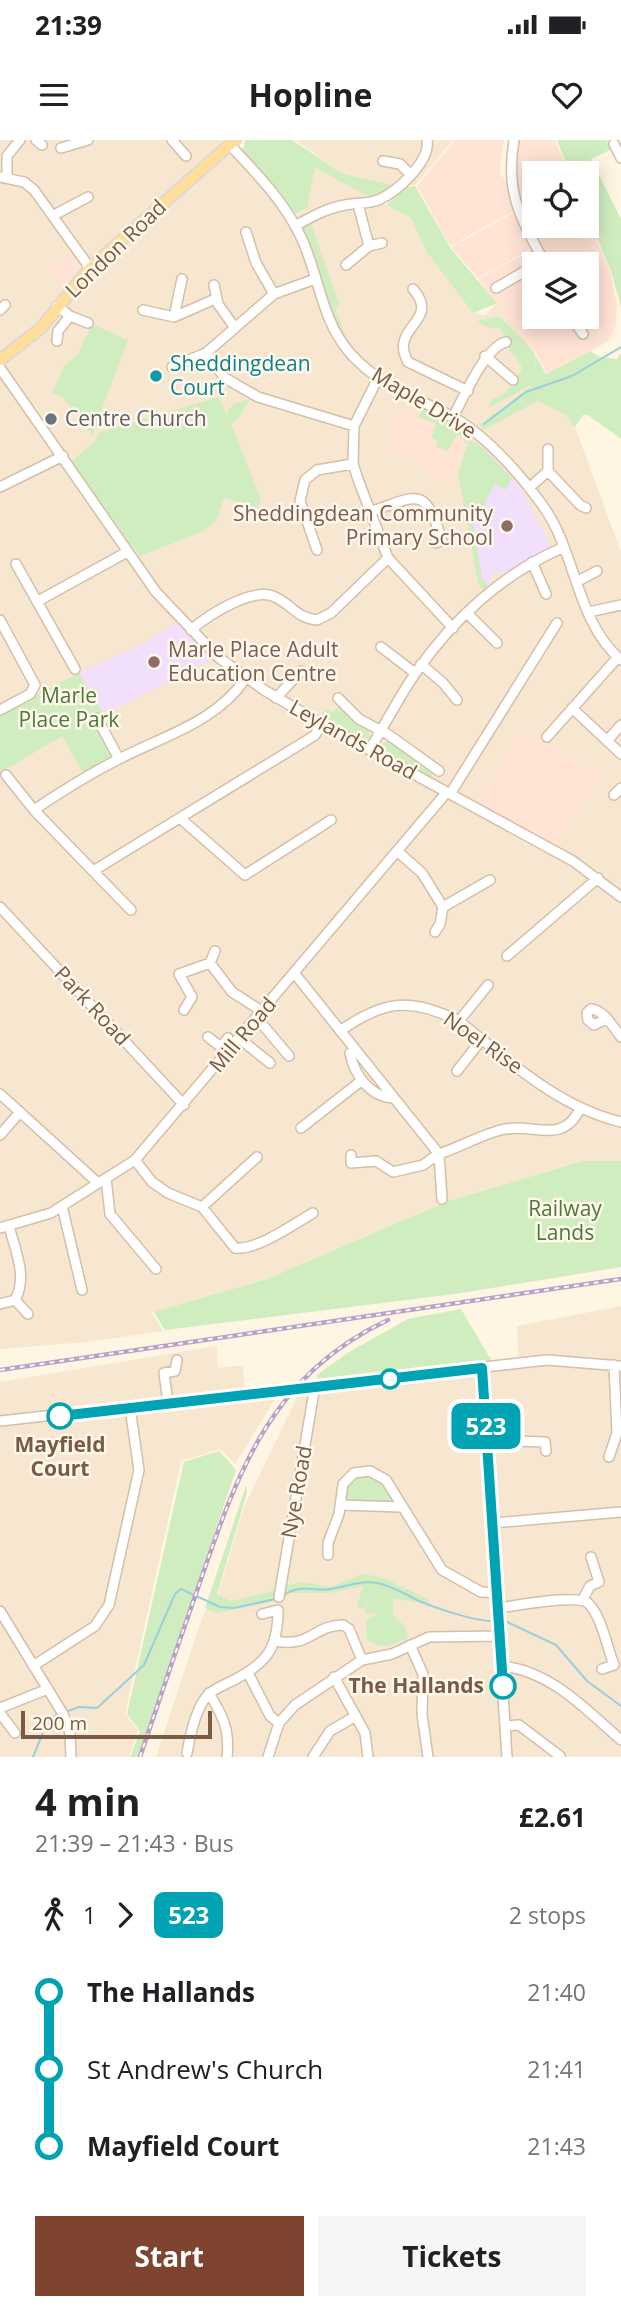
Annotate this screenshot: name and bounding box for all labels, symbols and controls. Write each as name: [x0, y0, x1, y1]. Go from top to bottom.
text: 21:39: [35, 7, 102, 43]
text: Hopline: [248, 73, 373, 116]
icon: menu: [35, 76, 73, 114]
icon: heart: [548, 76, 586, 114]
map controls: [522, 161, 599, 329]
button: locate: [522, 161, 599, 238]
street label: London Road: [59, 193, 172, 304]
button: layers: [522, 252, 599, 329]
place label: Sheddingdean Court: [170, 349, 311, 401]
street label: Maple Drive: [367, 360, 482, 444]
marker: Sheddingdean Court: [148, 368, 164, 384]
place label: Centre Church: [65, 404, 207, 432]
marker: Centre Church: [43, 411, 59, 427]
place label: Sheddingdean Community Primary School: [233, 499, 493, 551]
marker: Sheddingdean Community Primary School: [499, 518, 515, 534]
place label: Marle Place Adult Education Centre: [168, 635, 338, 687]
marker: Marle Place Adult Education Centre: [146, 654, 162, 670]
park label: Marle Place Park: [19, 681, 119, 733]
street label: Leylands Road: [285, 693, 422, 786]
street label: Park Road: [49, 959, 137, 1051]
street label: Mill Road: [202, 991, 282, 1078]
street label: Noel Rise: [438, 1005, 529, 1080]
park label: Railway Lands: [528, 1194, 602, 1246]
unlabelled marker: [380, 1369, 400, 1389]
marker: Mayfield Court: [47, 1403, 73, 1429]
line badge: 523: [446, 1403, 526, 1449]
text: 523: [465, 1409, 507, 1442]
place label: Mayfield Court: [14, 1430, 106, 1482]
street label: Nye Road: [274, 1443, 318, 1540]
place label: The Hallands: [348, 1671, 484, 1699]
marker: The Hallands: [490, 1673, 516, 1699]
scale bar: [21, 1708, 212, 1740]
text: 200 m: [32, 1710, 87, 1736]
text: 4 min: [35, 1775, 140, 1827]
text: £2.61: [519, 1799, 586, 1835]
text: 21:39 – 21:43 · Bus: [35, 1827, 234, 1859]
icon: walk: [35, 1896, 73, 1934]
icon: forward: [106, 1896, 144, 1934]
text: 523: [168, 1898, 209, 1931]
text: 1: [83, 1899, 96, 1931]
text: 2 stops: [509, 1899, 586, 1931]
text: The Hallands: [87, 1974, 255, 2010]
text: 21:40: [527, 1976, 586, 2008]
text: St Andrew's Church: [87, 2051, 323, 2087]
text: 21:41: [527, 2053, 586, 2085]
text: Mayfield Court: [87, 2128, 279, 2164]
text: 21:43: [527, 2130, 586, 2162]
button: Start: [35, 2216, 304, 2296]
button: Tickets: [318, 2216, 586, 2296]

